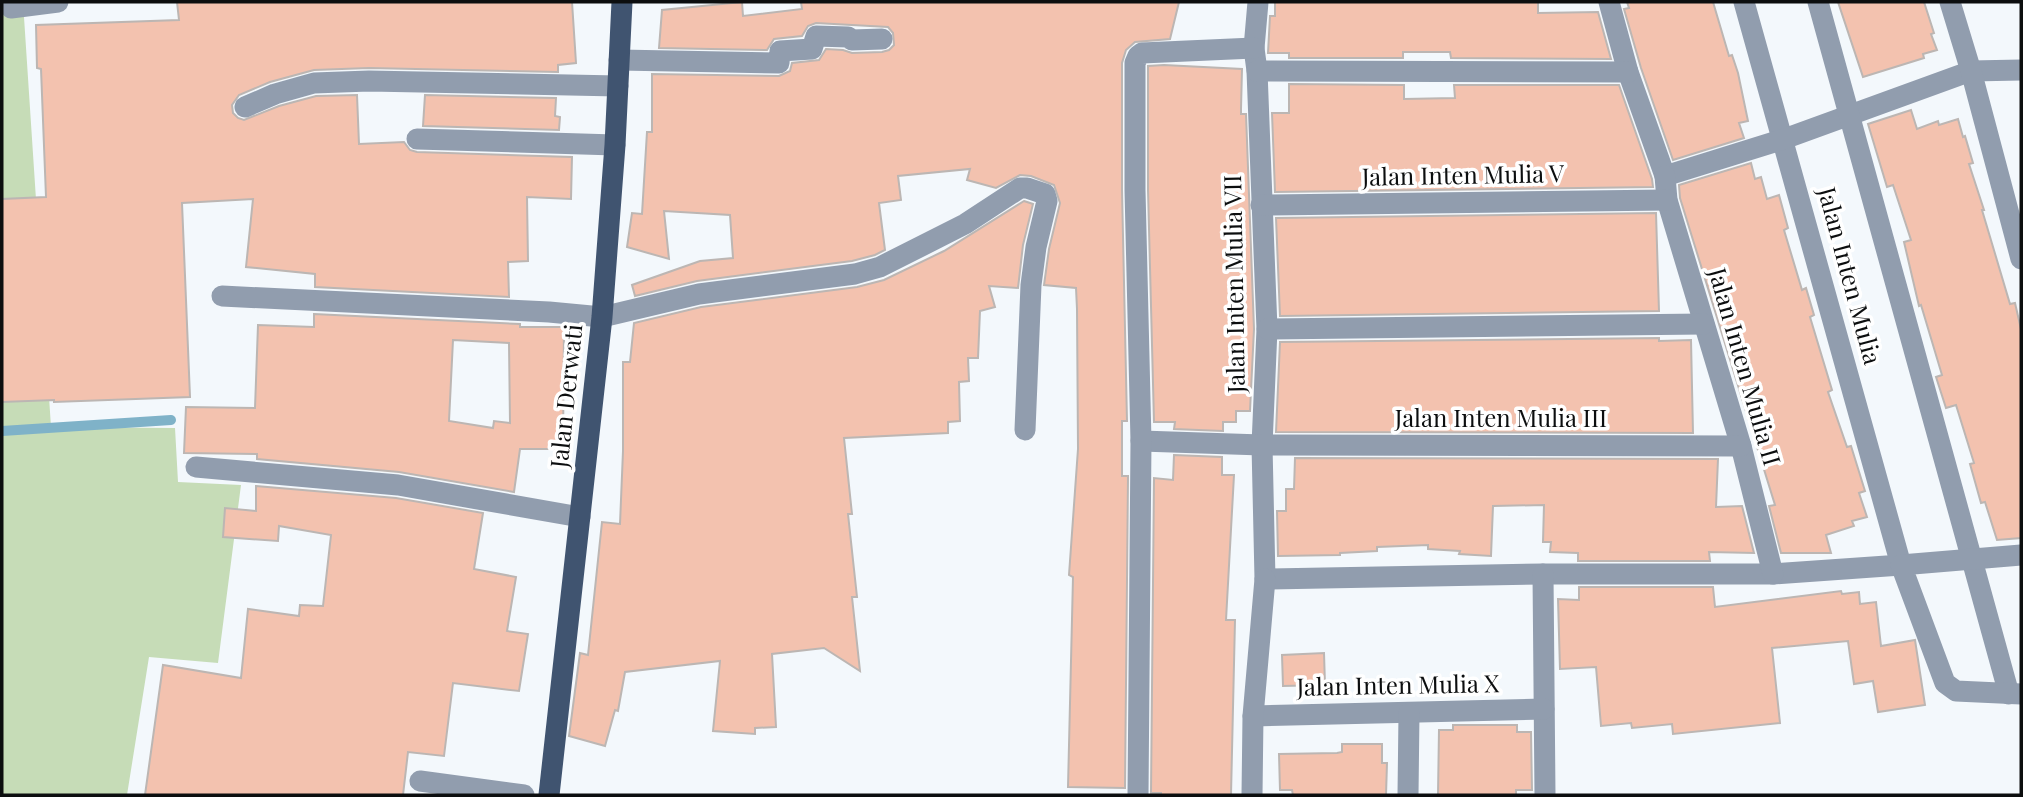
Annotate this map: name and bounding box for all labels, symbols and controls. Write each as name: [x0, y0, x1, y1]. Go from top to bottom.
street label: Jalan Inten Mulia V: [1361, 156, 1565, 192]
street label: Jalan Inten Mulia VII: [1215, 175, 1251, 395]
street label: Jalan Inten Mulia: [1812, 182, 1890, 368]
street label: Jalan Inten Mulia II: [1702, 263, 1789, 469]
street label: Jalan Derwati: [541, 322, 588, 470]
street label: Jalan Inten Mulia III: [1394, 401, 1607, 433]
street label: Jalan Inten Mulia X: [1295, 666, 1500, 702]

